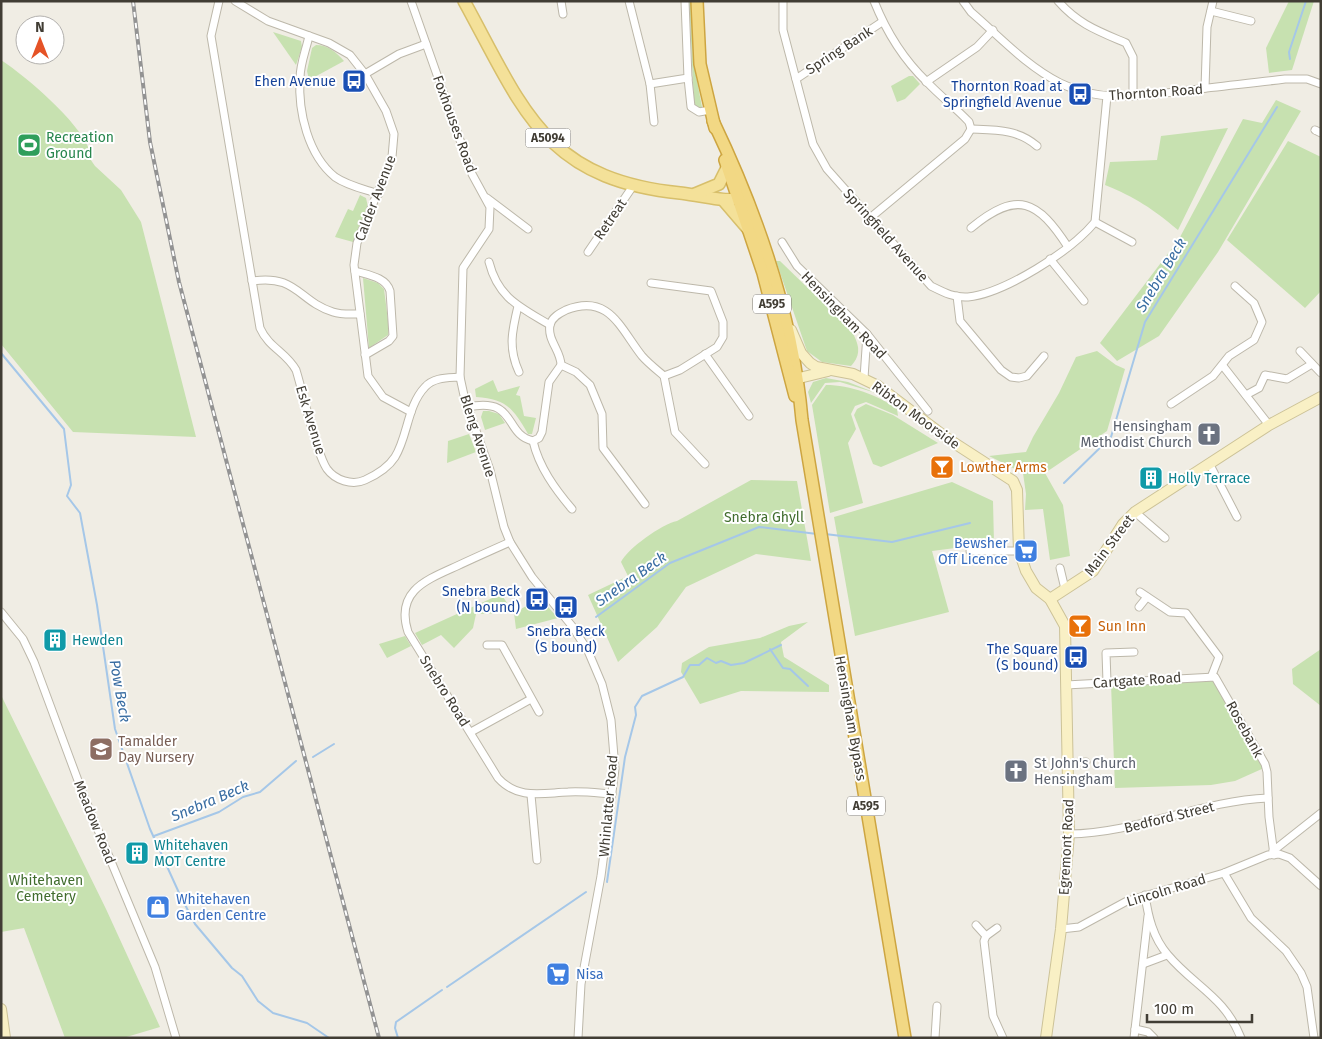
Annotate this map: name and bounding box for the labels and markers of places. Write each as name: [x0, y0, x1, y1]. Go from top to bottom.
bus stop icon: Ehen Avenue: [341, 68, 367, 94]
place label: Ehen Avenue: [254, 73, 336, 90]
place label: Thornton Road at Springfield Avenue: [943, 78, 1063, 111]
bus stop icon: Thornton Road at Springfield Avenue: [1067, 81, 1093, 107]
place label: Recreation Ground: [46, 129, 114, 162]
sports icon: Recreation Ground: [16, 132, 42, 158]
place label: Hensingham Methodist Church: [1080, 418, 1192, 451]
church icon: Hensingham Methodist Church: [1196, 421, 1222, 447]
bar icon: Lowther Arms: [929, 454, 955, 480]
place label: Lowther Arms: [960, 459, 1047, 476]
building icon: Holly Terrace: [1138, 465, 1164, 491]
place label: Holly Terrace: [1168, 470, 1250, 487]
place label: Bewsher Off Licence: [938, 535, 1009, 568]
supermarket icon: Bewsher Off Licence: [1013, 538, 1039, 564]
place label: Snebra Beck (N bound): [442, 583, 521, 616]
bus stop icon: Snebra Beck (N bound): [524, 586, 550, 612]
bus stop icon: Snebra Beck (S bound): [553, 594, 579, 620]
bar icon: Sun Inn: [1067, 613, 1093, 639]
place label: Sun Inn: [1098, 618, 1146, 635]
place label: Snebra Beck (S bound): [527, 623, 606, 656]
building icon: Hewden: [42, 627, 68, 653]
place label: Hewden: [72, 632, 123, 649]
place label: The Square (S bound): [987, 641, 1058, 674]
bus stop icon: The Square (S bound): [1063, 644, 1089, 670]
place label: Tamalder Day Nursery: [118, 733, 194, 766]
school or university icon: Tamalder Day Nursery: [88, 736, 114, 762]
place label: St John's Church Hensingham: [1034, 755, 1136, 788]
church icon: St John's Church Hensingham: [1003, 758, 1029, 784]
place label: Whitehaven MOT Centre: [154, 837, 228, 870]
building icon: Whitehaven MOT Centre: [124, 840, 150, 866]
place label: Whitehaven Garden Centre: [176, 891, 266, 924]
shop icon: Whitehaven Garden Centre: [145, 894, 171, 920]
supermarket icon: Nisa: [545, 961, 571, 987]
place label: Nisa: [576, 966, 604, 983]

